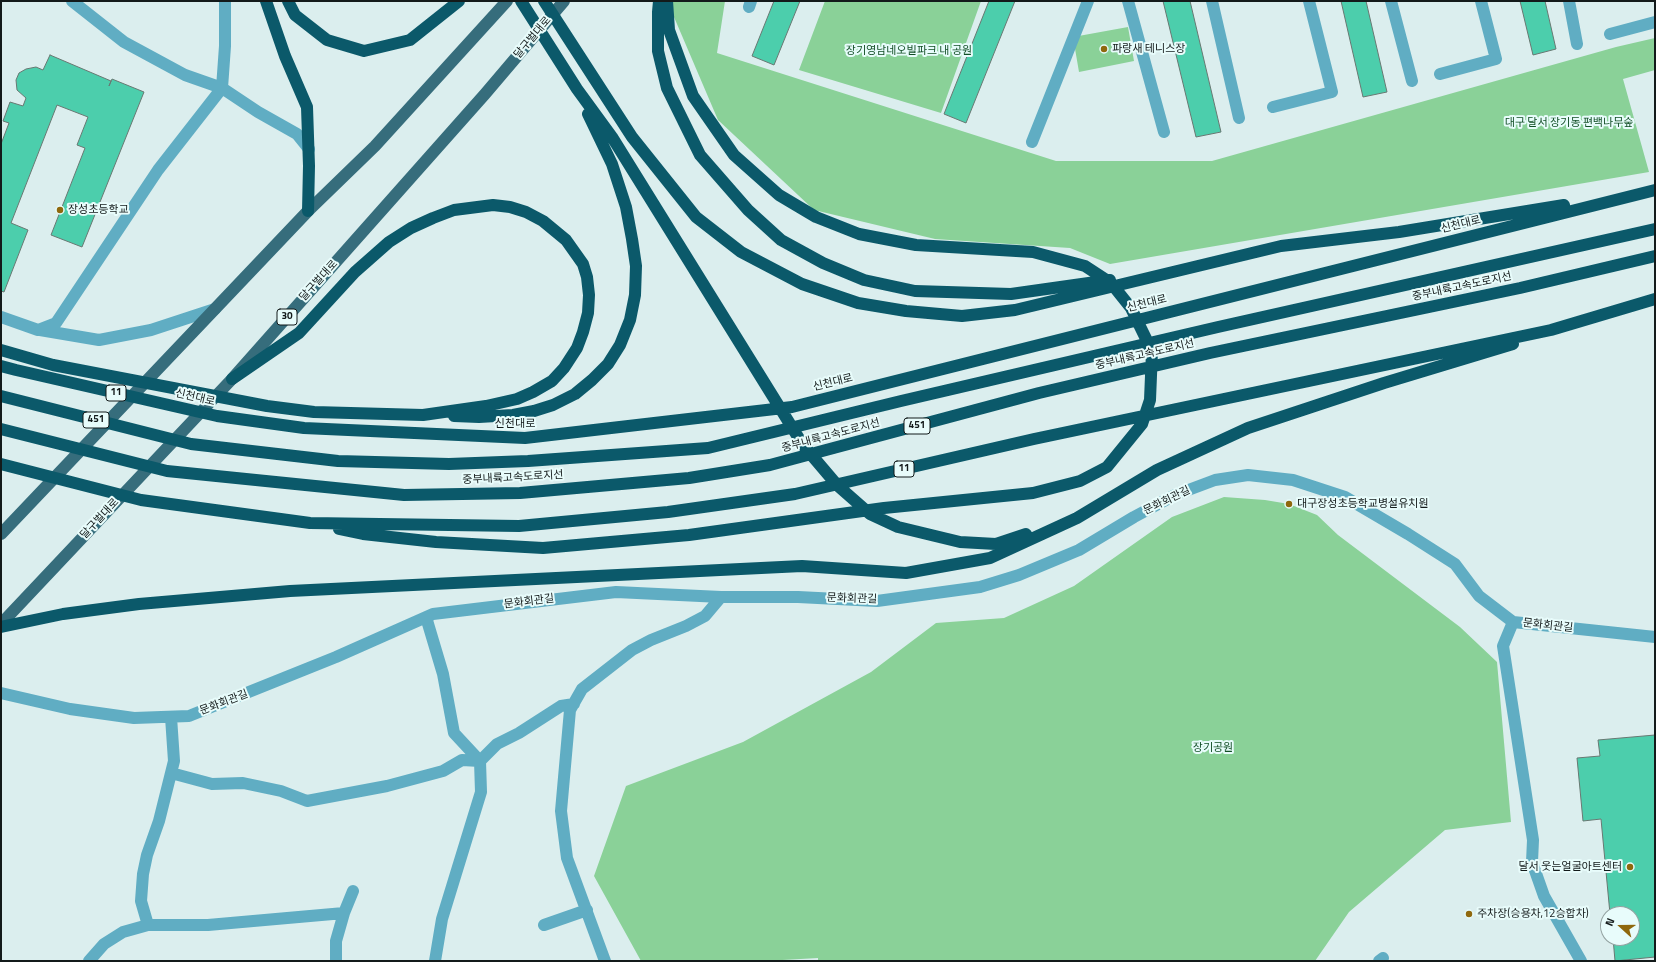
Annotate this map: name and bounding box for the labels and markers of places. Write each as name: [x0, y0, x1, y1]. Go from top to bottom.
place label: 파랑새 테니스장: [1112, 42, 1185, 56]
marker: 파랑새 테니스장: [1099, 44, 1109, 54]
place label: 장성초등학교: [68, 203, 129, 217]
marker: 장성초등학교: [55, 205, 65, 215]
place label: 대구장성초등학교병설유치원: [1297, 497, 1429, 511]
marker: 대구장성초등학교병설유치원: [1284, 499, 1294, 509]
place label: 달서 웃는얼굴아트센터: [1518, 860, 1622, 874]
marker: 달서 웃는얼굴아트센터: [1625, 862, 1635, 872]
place label: 주차장(승용차,12승합차): [1477, 907, 1589, 921]
marker: 주차장(승용차,12승합차): [1464, 909, 1474, 919]

